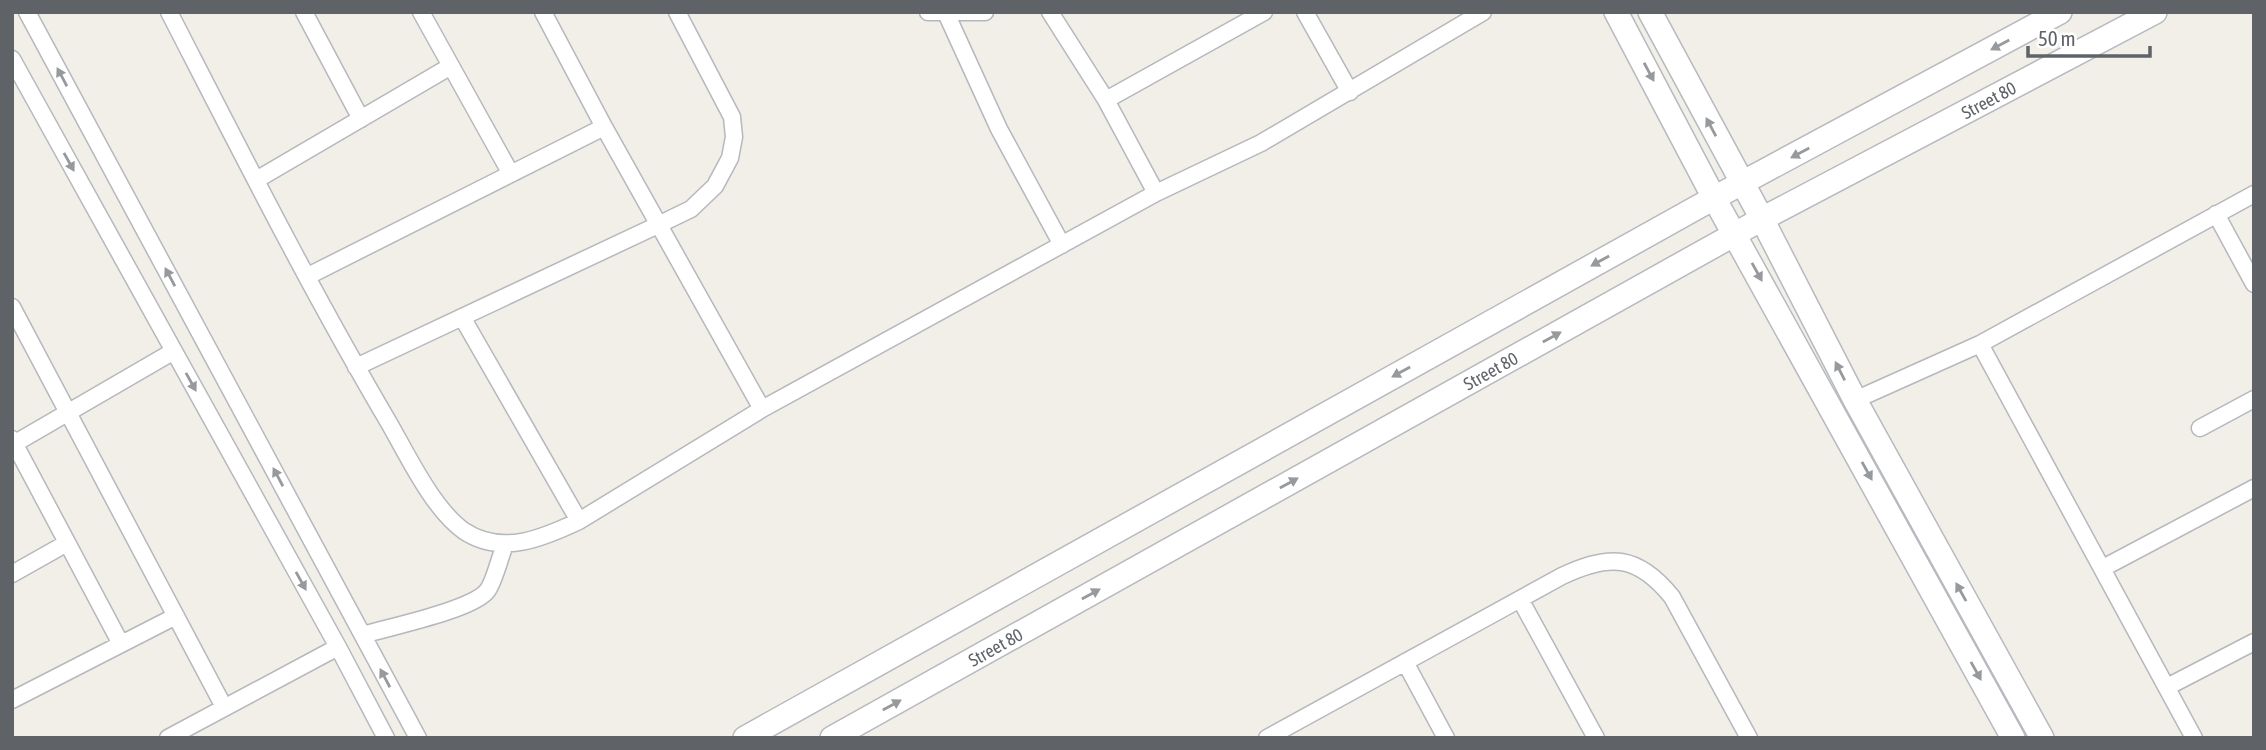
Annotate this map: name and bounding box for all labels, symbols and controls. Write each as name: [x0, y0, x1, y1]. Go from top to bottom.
scale bar: [2028, 14, 2150, 58]
text: 50 m: [2038, 26, 2076, 50]
one-way arrow: [1991, 39, 2010, 51]
one-way arrow: [1643, 62, 1655, 82]
one-way arrow: [56, 67, 67, 87]
street label: Street 80: [1958, 77, 2019, 123]
one-way arrow: [1705, 117, 1717, 137]
one-way arrow: [1791, 147, 1810, 159]
one-way arrow: [63, 152, 75, 171]
one-way arrow: [1591, 255, 1610, 267]
one-way arrow: [1751, 262, 1763, 282]
one-way arrow: [164, 267, 175, 287]
one-way arrow: [1543, 331, 1563, 343]
street label: Street 80: [1460, 347, 1521, 394]
one-way arrow: [1835, 361, 1847, 381]
one-way arrow: [1392, 366, 1411, 378]
one-way arrow: [186, 372, 197, 392]
one-way arrow: [1861, 462, 1873, 481]
one-way arrow: [272, 467, 283, 487]
one-way arrow: [1280, 477, 1299, 489]
one-way arrow: [296, 571, 307, 591]
one-way arrow: [1955, 583, 1967, 602]
one-way arrow: [1081, 588, 1100, 600]
street label: Street 80: [964, 623, 1026, 670]
one-way arrow: [1970, 661, 1982, 681]
one-way arrow: [380, 667, 392, 687]
one-way arrow: [882, 699, 902, 710]

